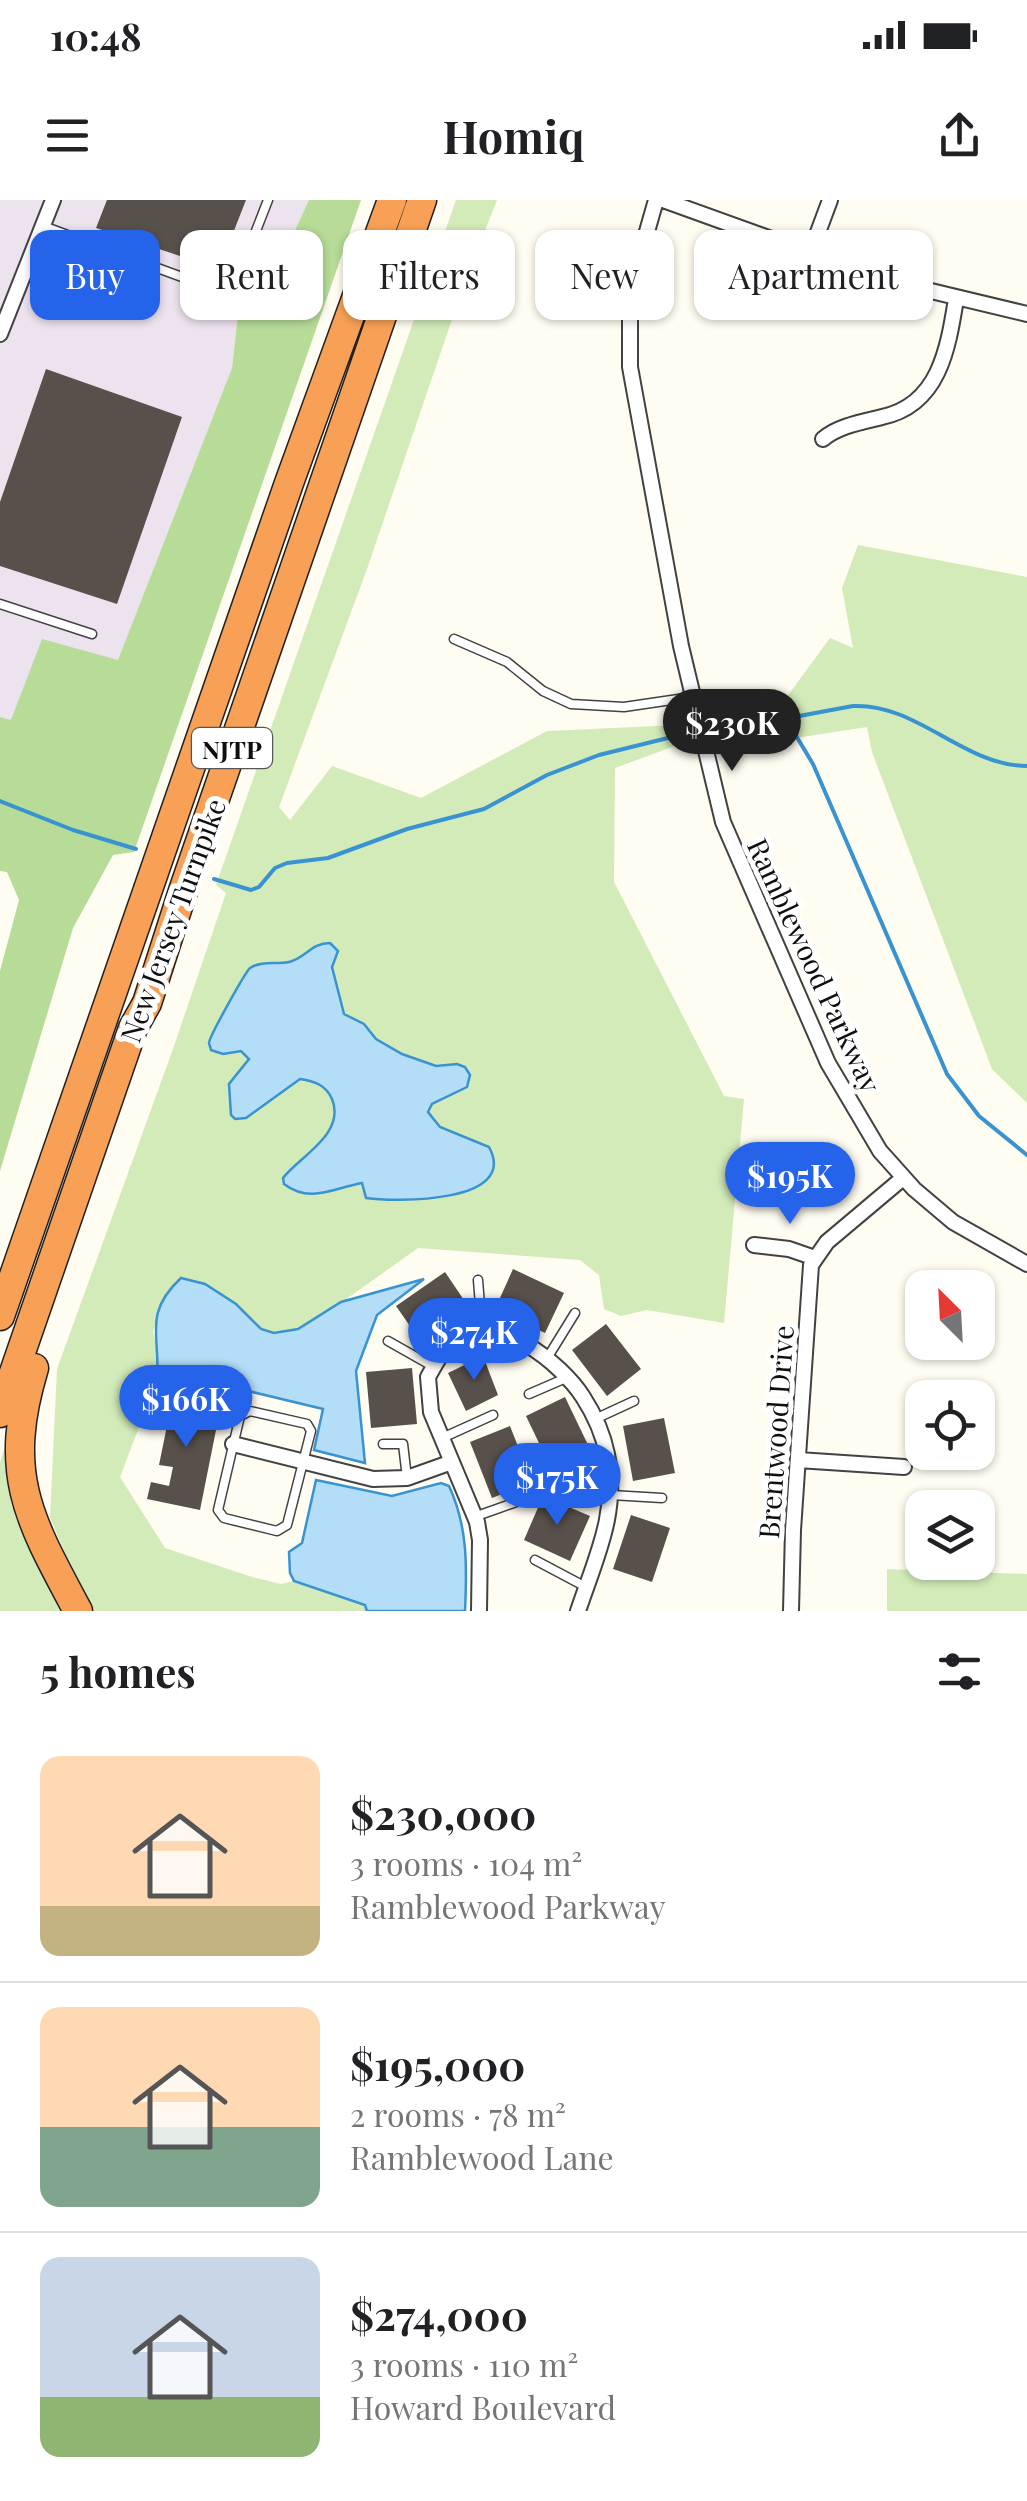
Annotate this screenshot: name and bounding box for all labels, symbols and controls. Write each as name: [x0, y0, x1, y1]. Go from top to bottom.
text: 10:48: [50, 10, 141, 61]
text: Homiq: [443, 105, 584, 165]
icon: menu: [40, 108, 95, 163]
icon: share: [932, 108, 987, 163]
chip: Buy: [30, 230, 160, 320]
chip: Rent: [180, 230, 323, 320]
chip: Filters: [343, 230, 515, 320]
chip: New: [535, 230, 674, 320]
chip: Apartment: [694, 230, 933, 320]
pin: $230K: [662, 689, 802, 774]
text: $230K: [685, 700, 779, 743]
road number: NJTP: [192, 728, 272, 768]
street label: New Jersey Turnpike: [111, 793, 233, 1047]
street label: Ramblewood Parkway: [740, 832, 890, 1098]
pin: $195K: [720, 1142, 860, 1227]
text: $195K: [747, 1153, 833, 1196]
north arrow: [905, 1270, 995, 1360]
map controls: [905, 1270, 995, 1580]
pin: $274K: [404, 1298, 544, 1383]
text: $274K: [430, 1309, 518, 1352]
street label: Brentwood Drive: [749, 1324, 801, 1540]
pin: $166K: [116, 1365, 256, 1450]
text: $166K: [141, 1376, 231, 1419]
button: locate: [905, 1380, 995, 1470]
pin: $175K: [487, 1443, 627, 1528]
text: $175K: [516, 1454, 598, 1497]
button: layers: [905, 1490, 995, 1580]
text: 5 homes: [40, 1643, 196, 1699]
icon: filters: [932, 1644, 987, 1699]
text: $230,000: [350, 1785, 536, 1841]
icon: home: [120, 1796, 240, 1916]
text: 3 rooms · 104 m²: [350, 1841, 582, 1884]
text: Ramblewood Parkway: [350, 1884, 666, 1927]
text: $195,000: [350, 2036, 525, 2092]
icon: home: [120, 2047, 240, 2167]
text: 2 rooms · 78 m²: [350, 2092, 566, 2135]
text: Ramblewood Lane: [350, 2135, 614, 2178]
text: $274,000: [350, 2286, 528, 2342]
icon: home: [120, 2297, 240, 2417]
text: 3 rooms · 110 m²: [350, 2342, 578, 2385]
text: Howard Boulevard: [350, 2385, 616, 2428]

